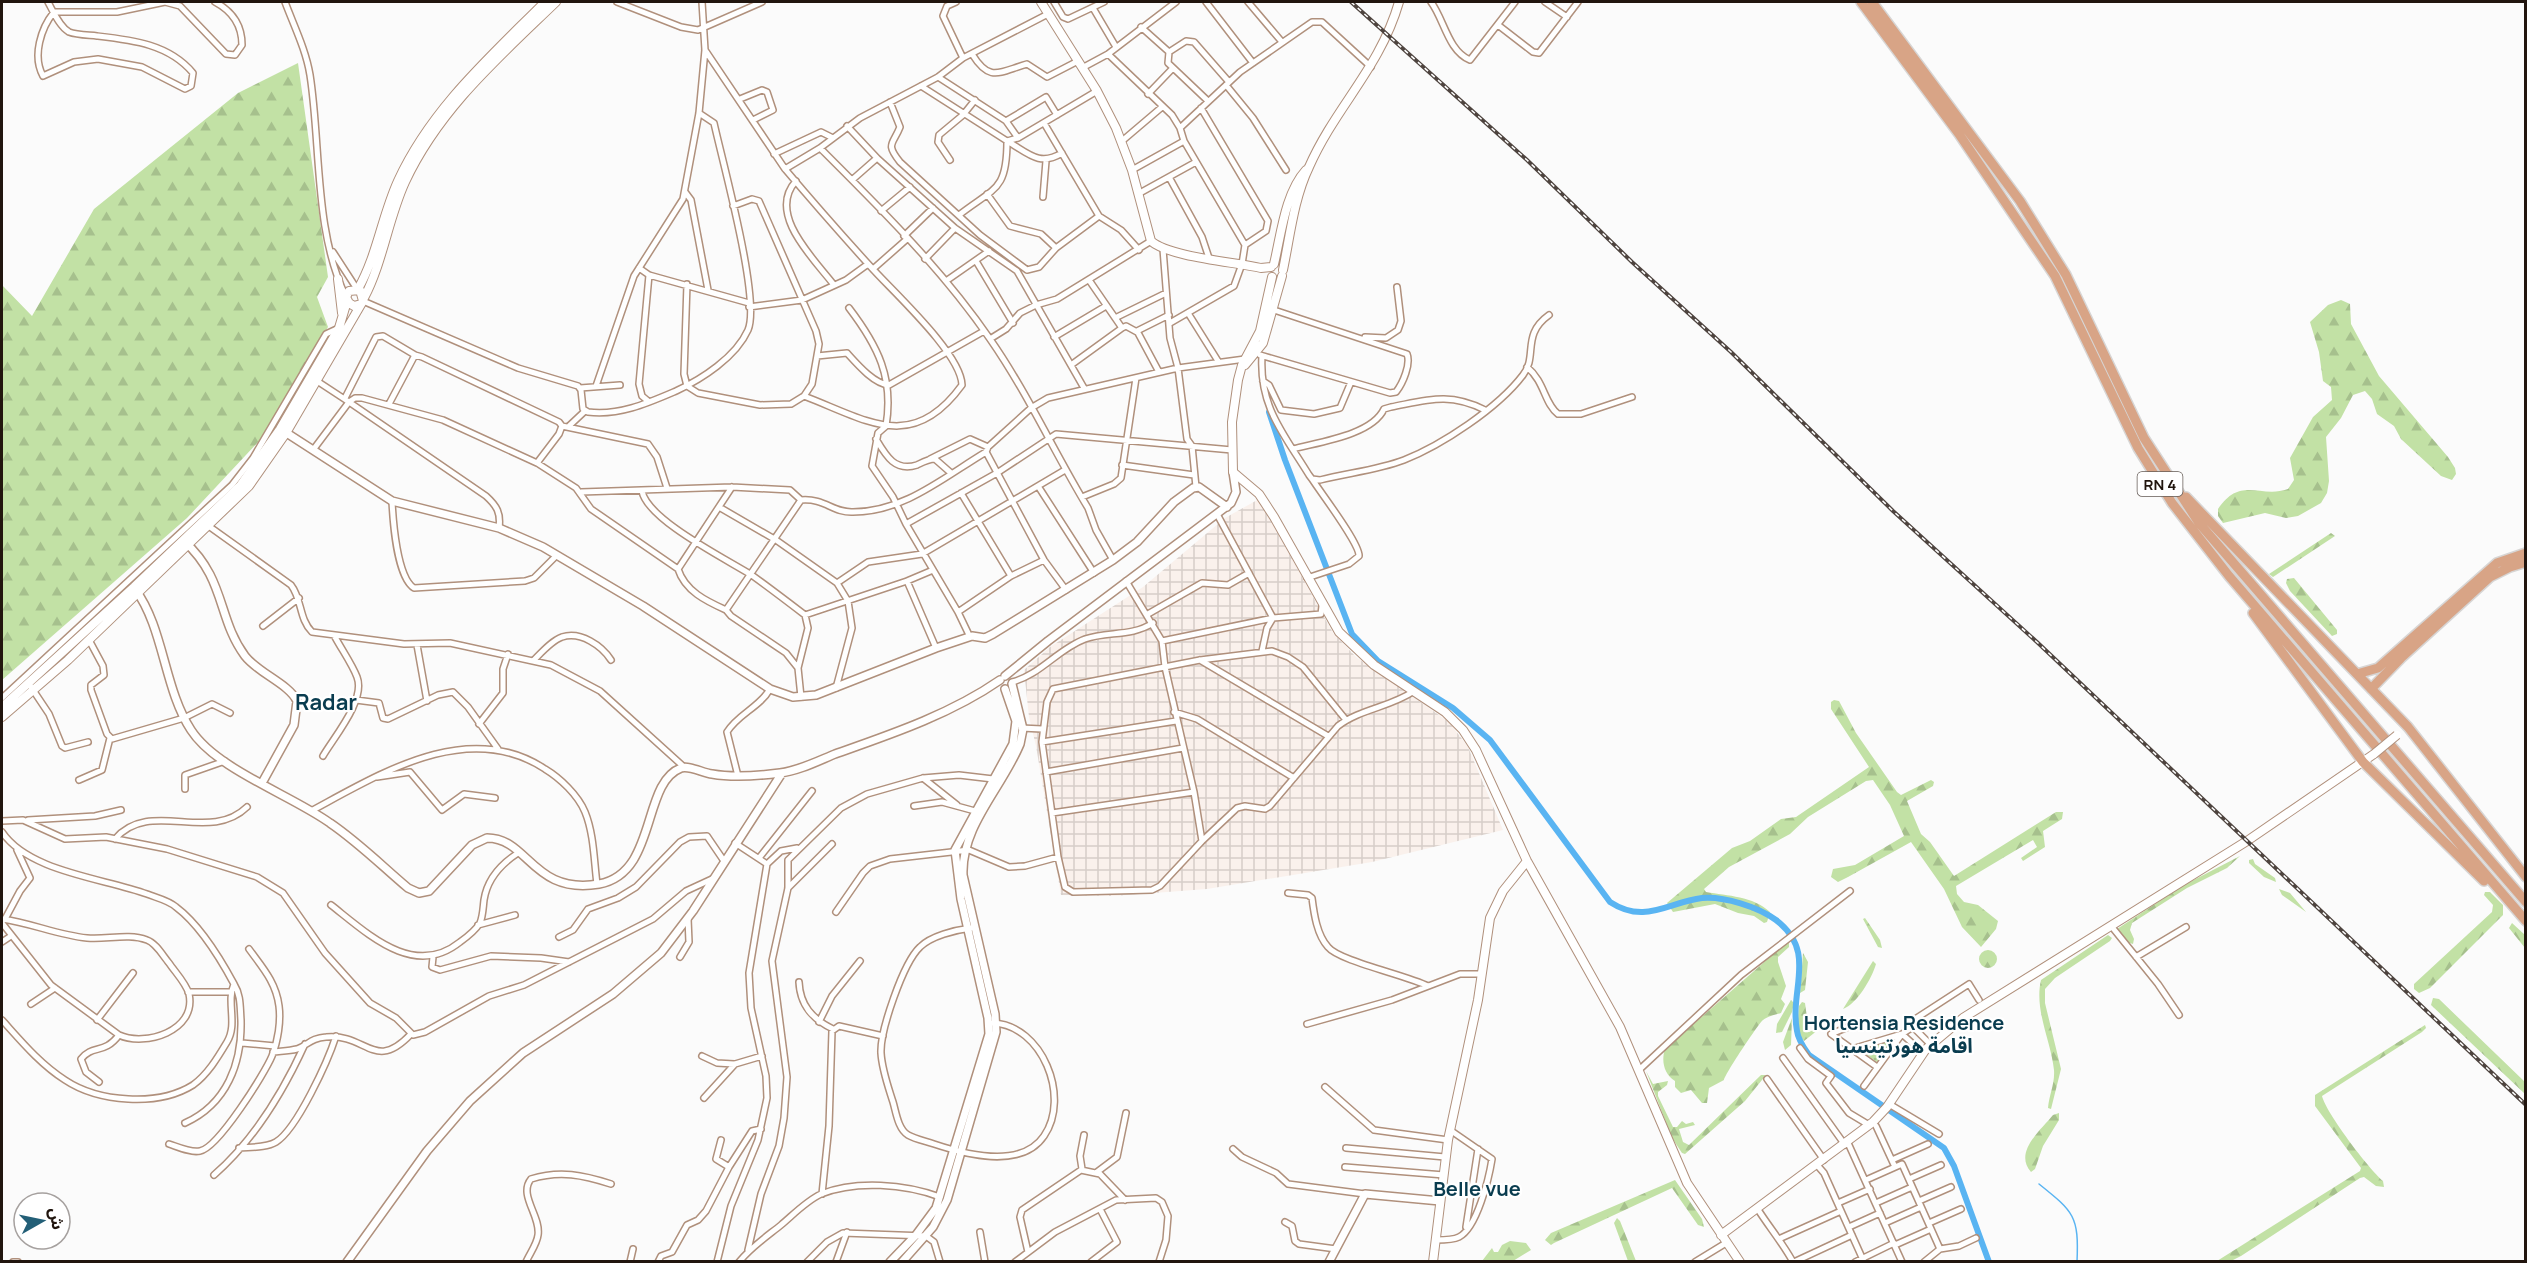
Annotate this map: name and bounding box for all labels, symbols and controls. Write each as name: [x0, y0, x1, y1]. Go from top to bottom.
road number: RN 4: [2138, 472, 2182, 496]
district label: Radar: [295, 687, 357, 717]
district label: Hortensia Residence اقامة هورتينسيا: [1804, 1009, 2004, 1059]
district label: Belle vue: [1433, 1175, 1521, 1202]
north arrow: [12, 1191, 72, 1251]
text: ش: [44, 1206, 69, 1231]

